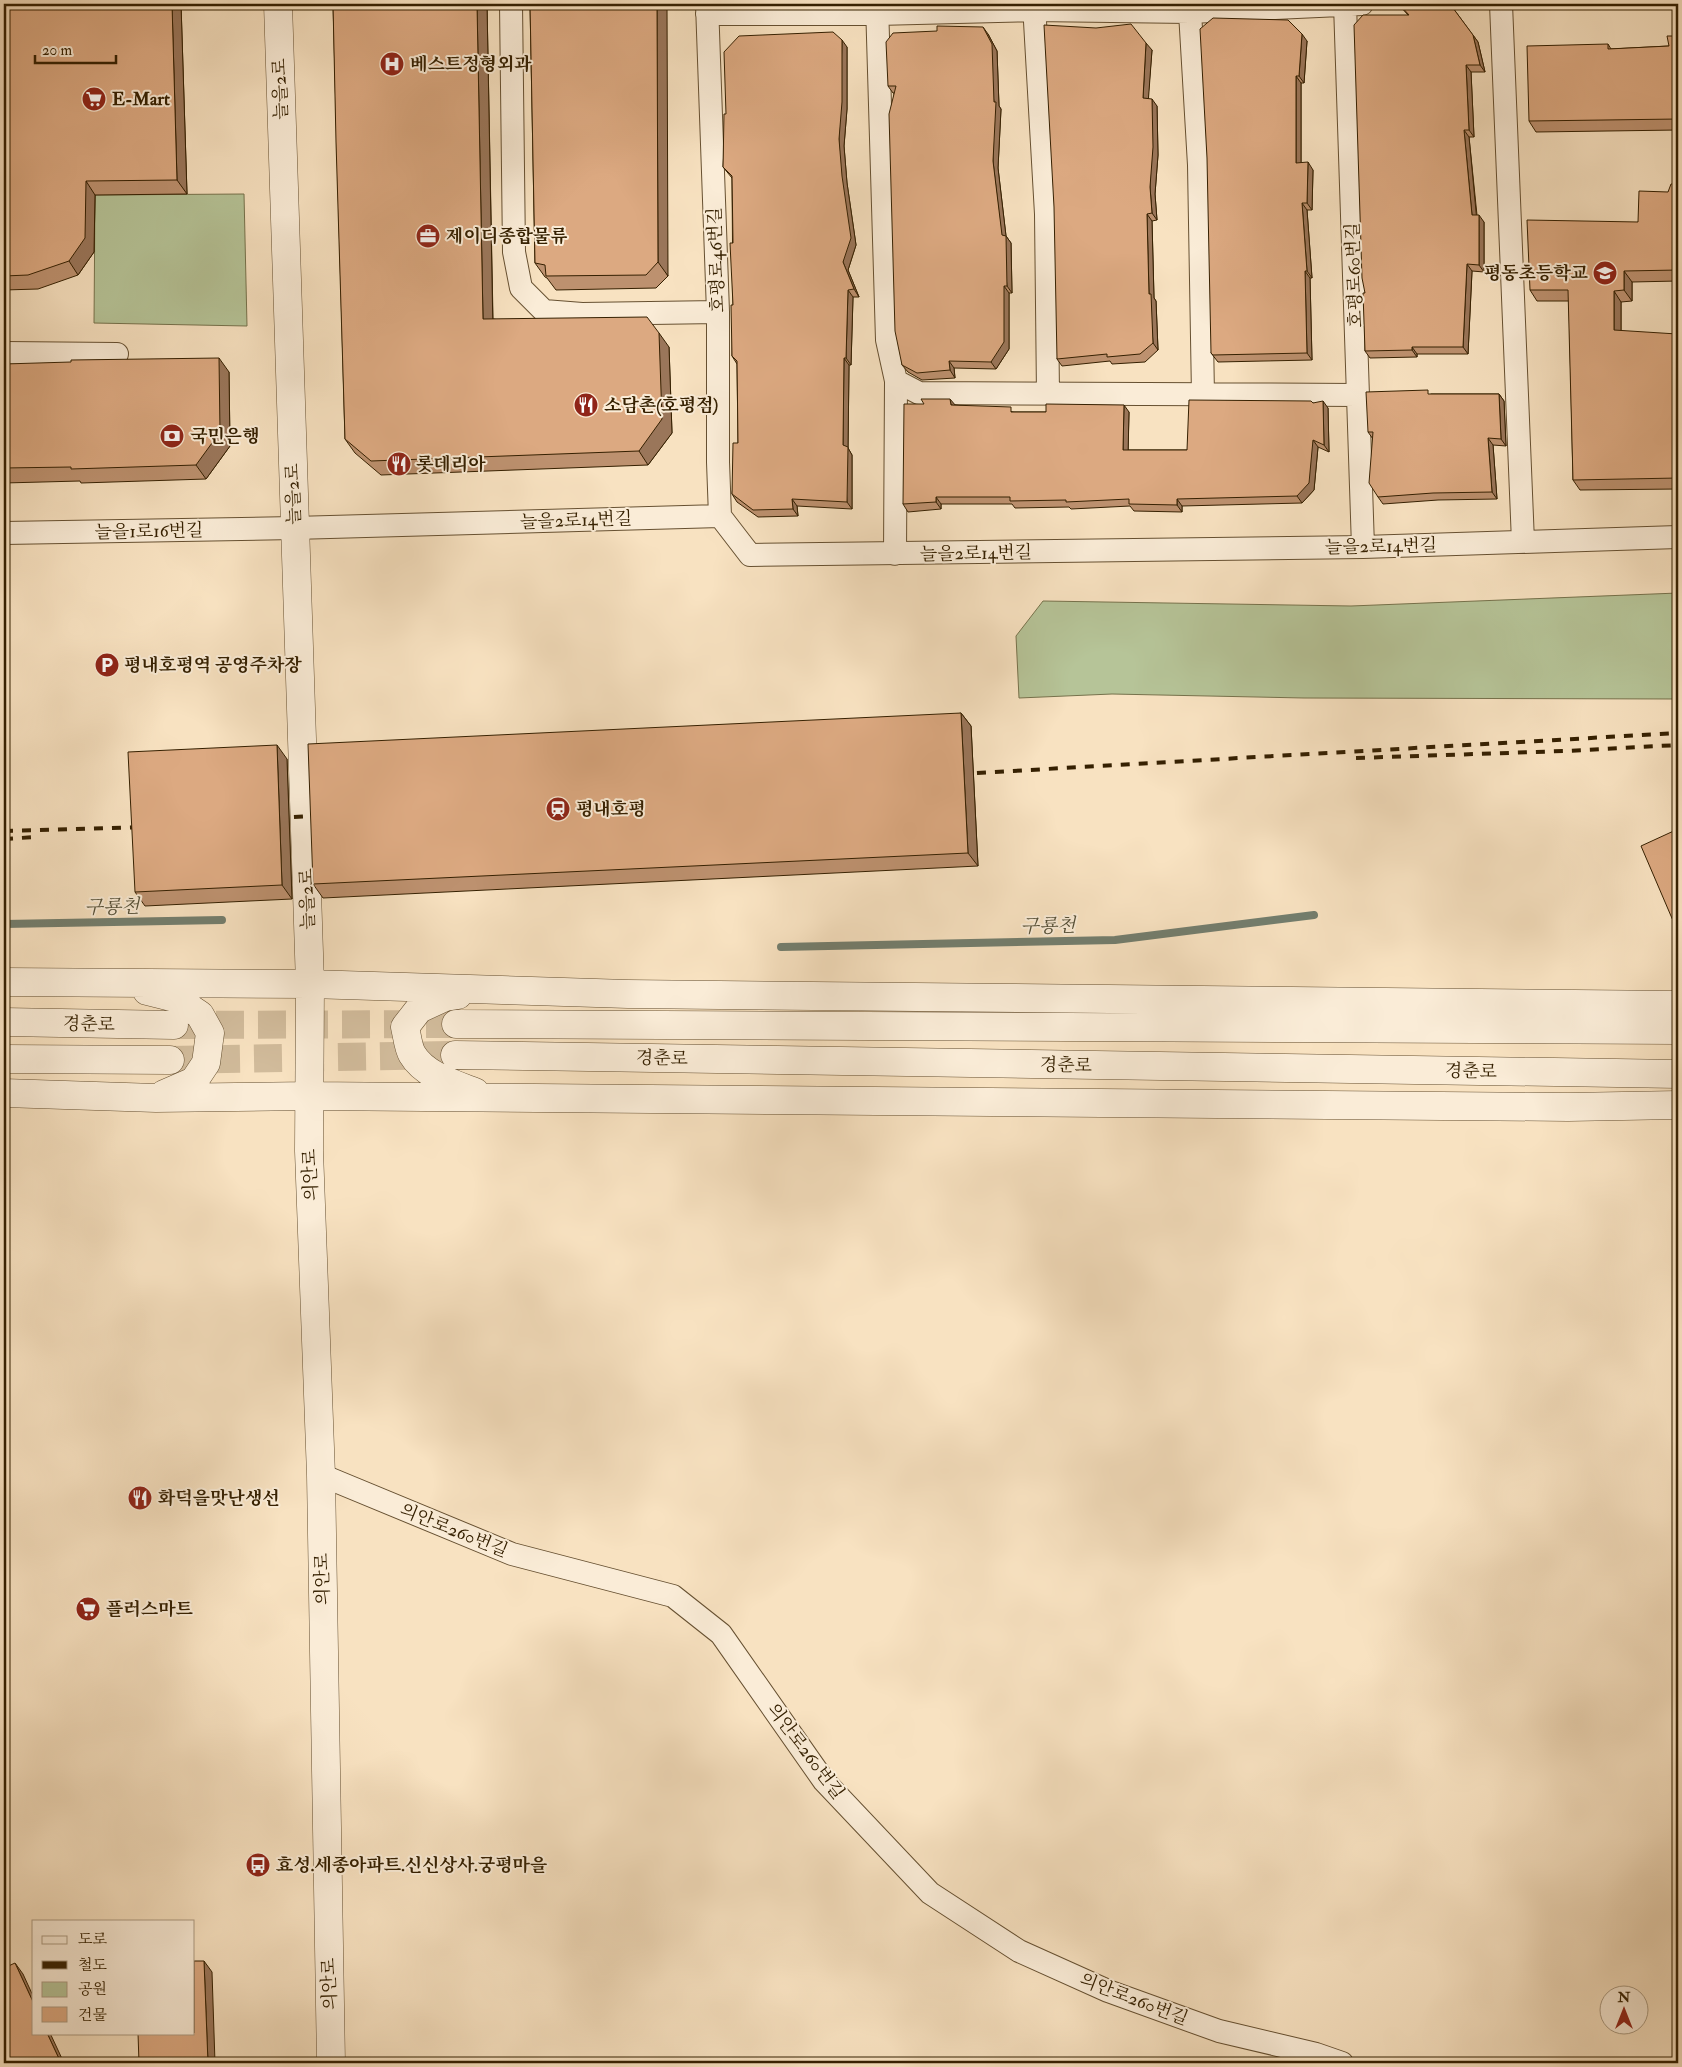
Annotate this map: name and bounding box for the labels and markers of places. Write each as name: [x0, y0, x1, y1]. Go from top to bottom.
hospital icon: 베스트정형외과: [379, 51, 405, 77]
place label: 베스트정형외과: [410, 53, 532, 76]
supermarket icon: E-Mart: [81, 86, 107, 112]
place label: E-Mart: [112, 88, 170, 111]
office icon: 제이디종합물류: [415, 223, 441, 249]
place label: 제이디종합물류: [446, 225, 568, 248]
school or university icon: 평동초등학교: [1592, 260, 1618, 286]
place label: 평동초등학교: [1484, 262, 1589, 285]
restaurant icon: 소담촌(호평점): [573, 392, 599, 418]
place label: 소담촌(호평점): [604, 394, 718, 417]
bank icon: 국민은행: [159, 423, 185, 449]
place label: 국민은행: [190, 425, 260, 448]
restaurant icon: 롯데리아: [386, 451, 412, 477]
place label: 롯데리아: [416, 453, 486, 476]
parking icon: 평내호평역 공영주차장: [94, 652, 120, 678]
place label: 평내호평역 공영주차장: [124, 654, 302, 677]
station icon: 평내호평: [545, 796, 571, 822]
place label: 평내호평: [576, 798, 646, 821]
restaurant icon: 화덕을맛난생선: [127, 1485, 153, 1511]
place label: 화덕을맛난생선: [158, 1487, 280, 1510]
supermarket icon: 플러스마트: [75, 1596, 101, 1622]
place label: 플러스마트: [106, 1598, 194, 1621]
bus stop icon: 효성.세종아파트.신신상사.궁평마을: [245, 1852, 271, 1878]
place label: 효성.세종아파트.신신상사.궁평마을: [276, 1854, 547, 1877]

